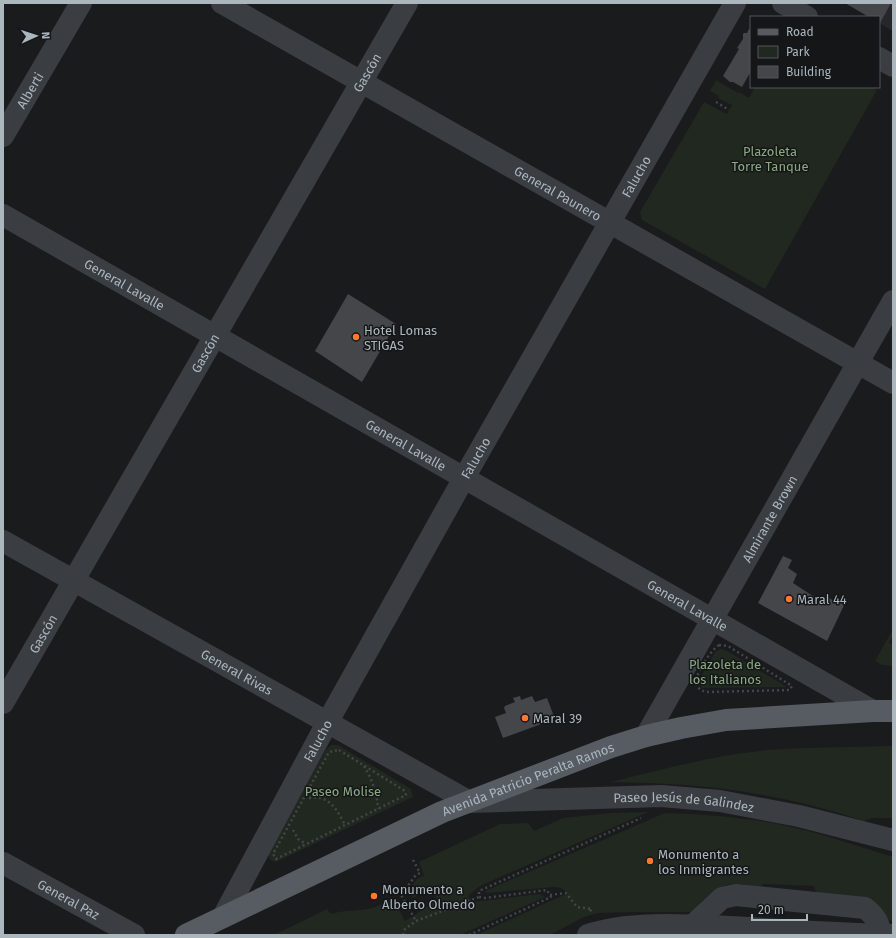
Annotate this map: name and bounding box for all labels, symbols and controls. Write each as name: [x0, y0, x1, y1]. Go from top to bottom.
north arrow: [16, 16, 56, 56]
legend: [750, 16, 880, 88]
text: Road: [786, 25, 814, 39]
text: N: [39, 32, 52, 39]
text: Park: [786, 45, 810, 59]
street label: Gascón: [350, 51, 384, 95]
text: Building: [786, 65, 832, 79]
street label: Alberti: [14, 70, 47, 111]
park label: Plazoleta Torre Tanque: [732, 144, 808, 174]
street label: Falucho: [619, 153, 654, 200]
street label: General Paunero: [512, 163, 604, 224]
street label: General Lavalle: [82, 256, 167, 314]
place label: Hotel Lomas STIGAS: [364, 323, 437, 353]
street label: Gascón: [188, 331, 222, 375]
marker: Hotel Lomas STIGAS: [351, 332, 361, 342]
street label: General Lavalle: [363, 416, 449, 474]
street label: Falucho: [458, 435, 494, 482]
street label: Almirante Brown: [739, 473, 800, 565]
street label: General Lavalle: [645, 577, 730, 634]
place label: Maral 44: [797, 592, 847, 607]
marker: Maral 44: [784, 594, 794, 604]
street label: Gascón: [26, 612, 61, 656]
street label: General Rivas: [198, 646, 275, 698]
park label: Plazoleta de los Italianos: [689, 657, 761, 687]
place label: Maral 39: [533, 711, 582, 726]
marker: Maral 39: [520, 713, 530, 723]
street label: Falucho: [301, 717, 335, 765]
street label: Avenida Patricio Peralta Ramos: [440, 740, 616, 819]
park label: Paseo Molise: [305, 784, 381, 799]
street label: Paseo Jesús de Galindez: [613, 789, 755, 815]
place label: Monumento a los Inmigrantes: [658, 847, 749, 877]
marker: Monumento a los Inmigrantes: [645, 856, 655, 866]
street label: General Paz: [35, 877, 102, 923]
place label: Monumento a Alberto Olmedo: [382, 882, 475, 912]
marker: Monumento a Alberto Olmedo: [369, 891, 379, 901]
scale bar: [752, 896, 807, 922]
text: 20 m: [758, 903, 784, 917]

